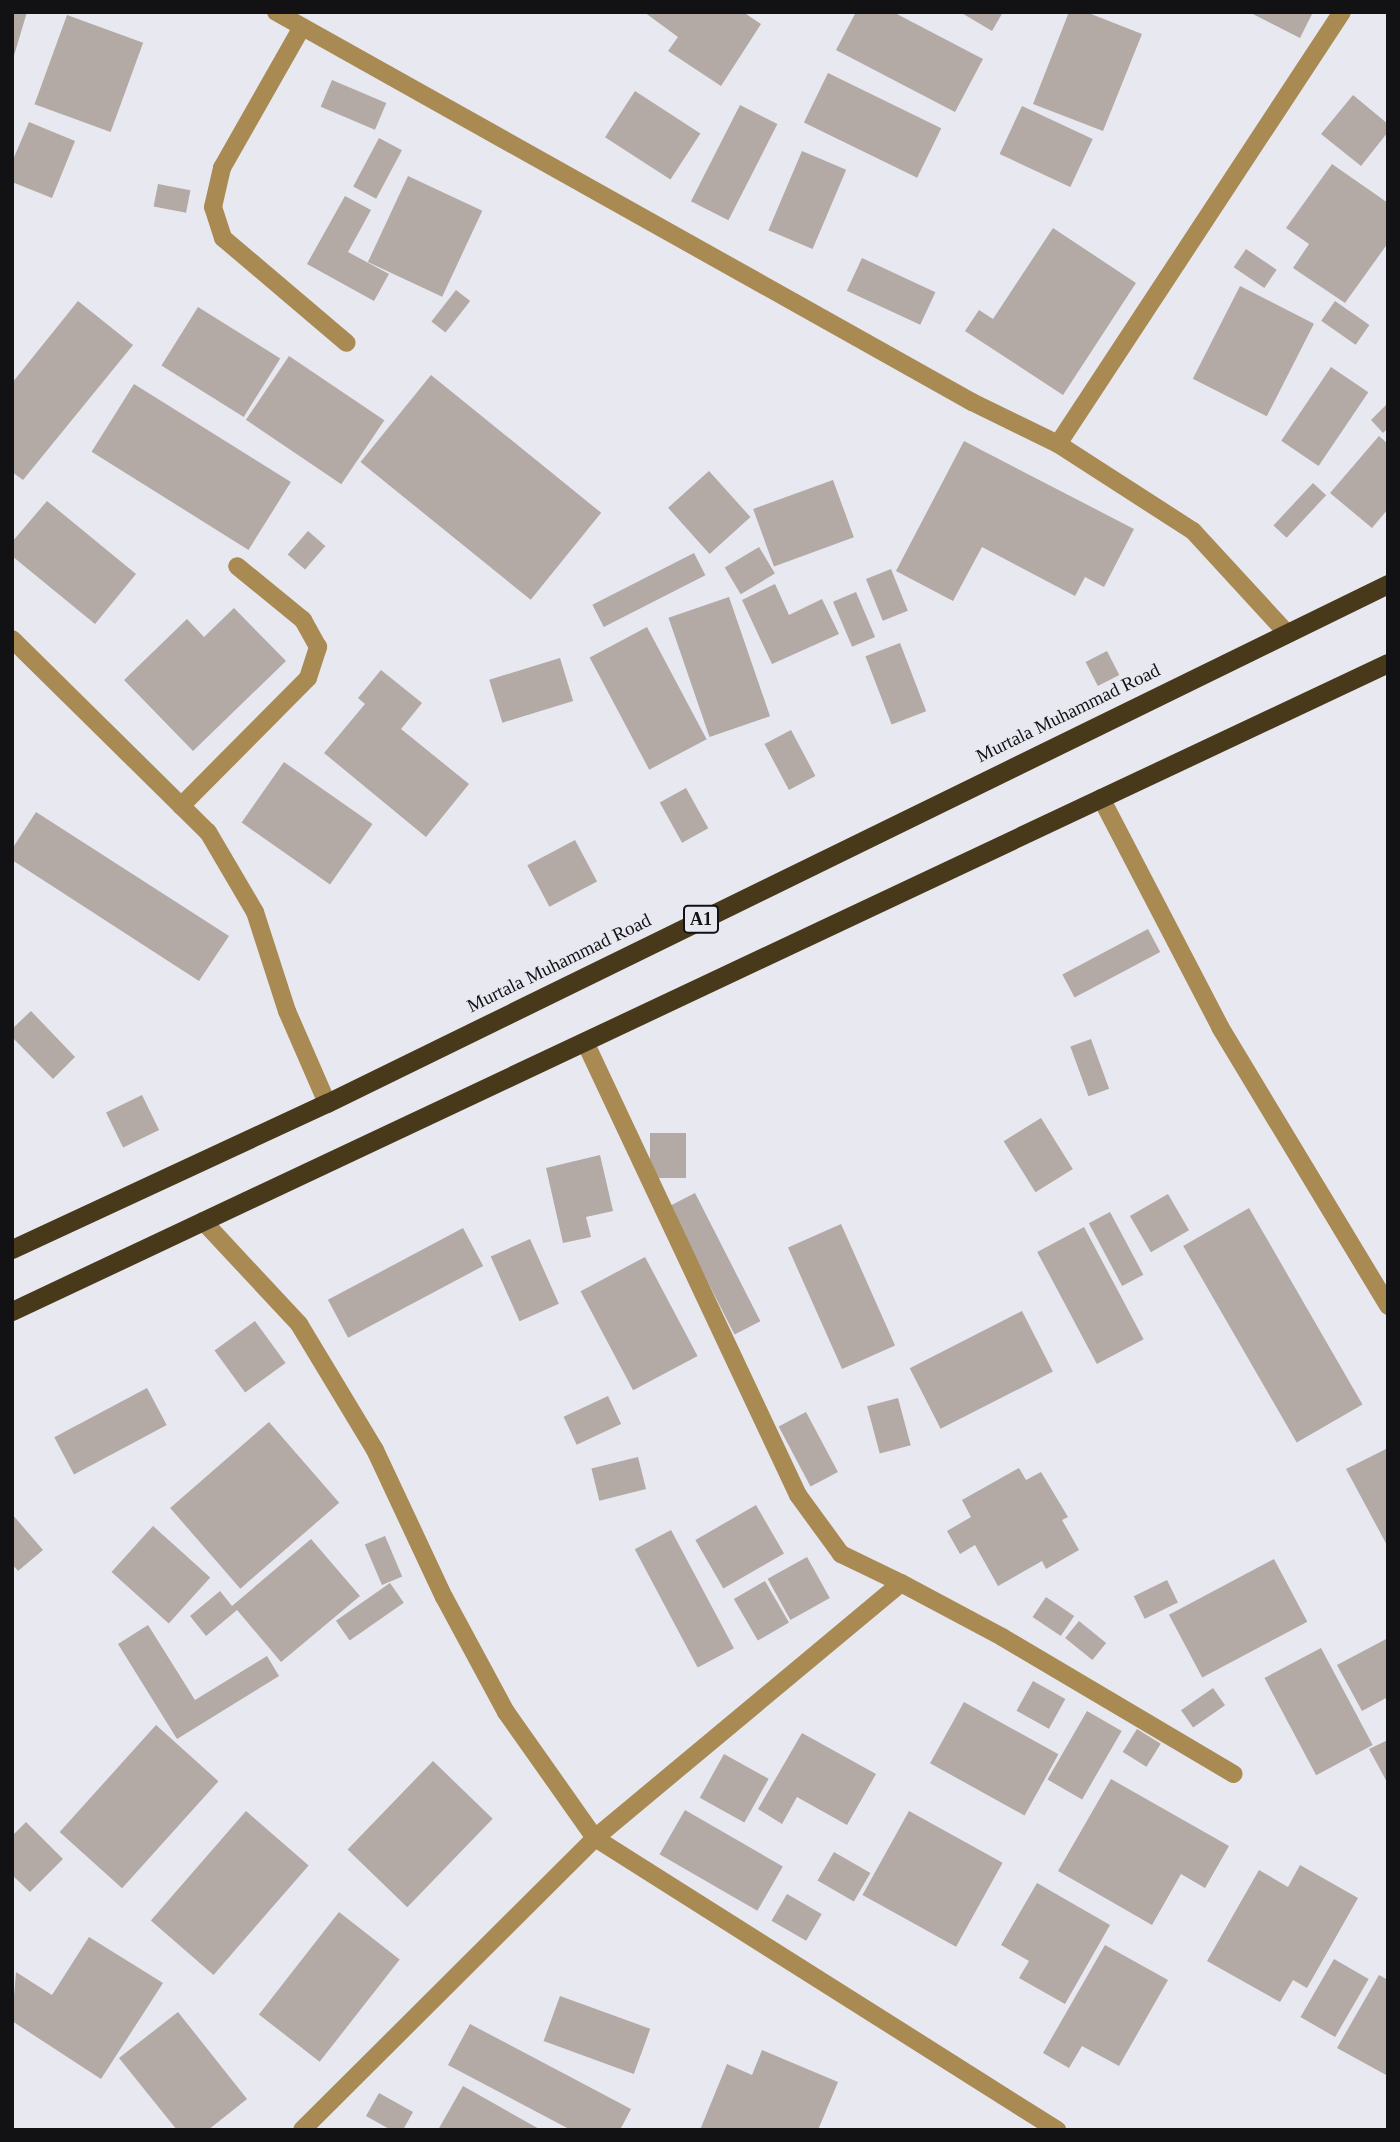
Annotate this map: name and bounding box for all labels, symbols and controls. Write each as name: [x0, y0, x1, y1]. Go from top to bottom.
street label: Murtala Muhammad Road: [972, 659, 1164, 767]
road number: A1: [682, 904, 720, 934]
street label: Murtala Muhammad Road: [463, 909, 655, 1017]

